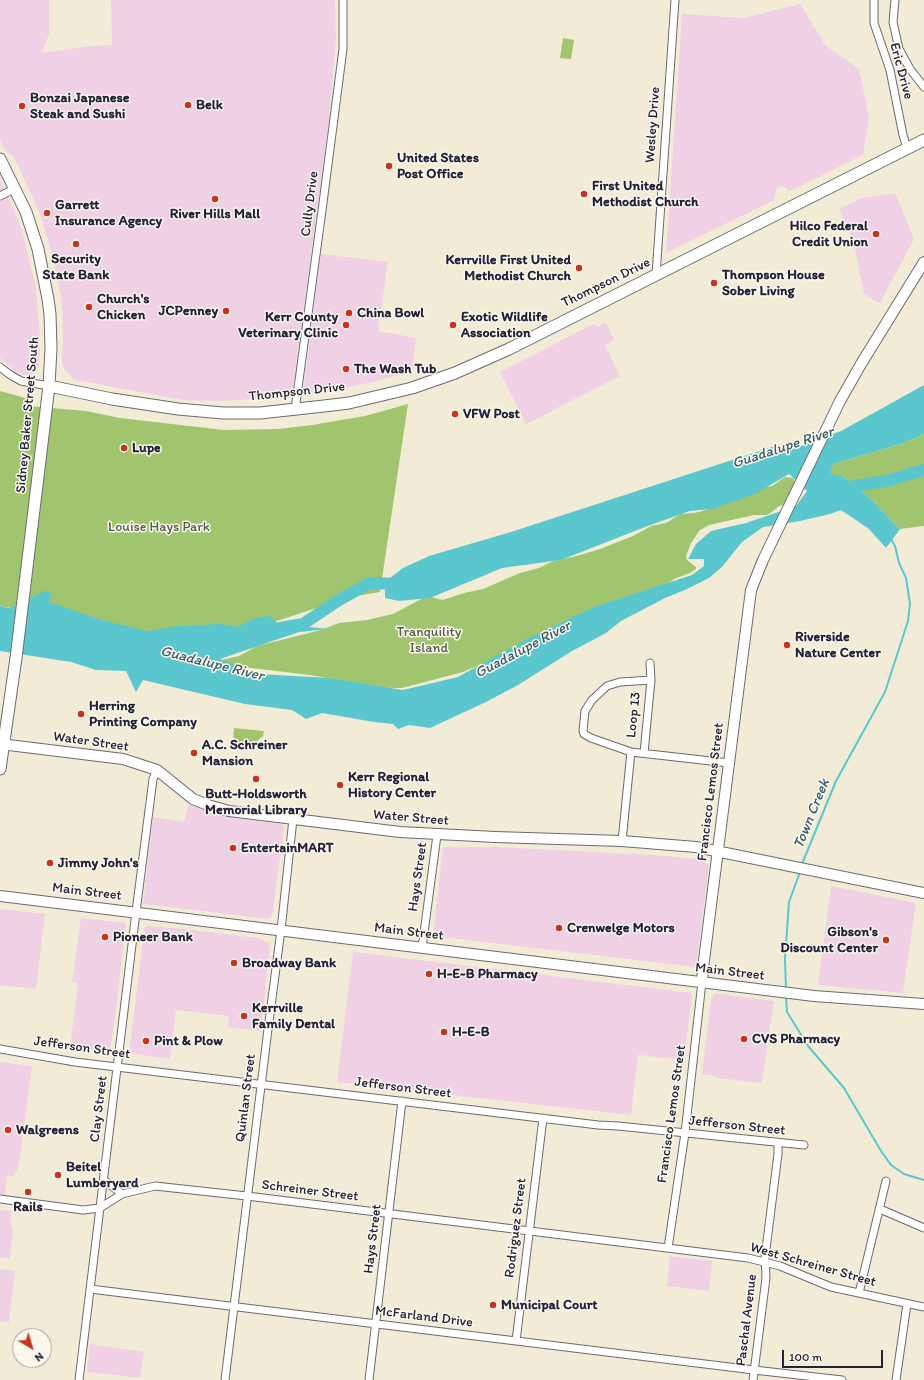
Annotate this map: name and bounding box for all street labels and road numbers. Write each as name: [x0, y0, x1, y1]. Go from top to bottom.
street label: Eric Drive: [885, 41, 917, 101]
street label: Wesley Drive: [642, 86, 664, 164]
street label: Cully Drive: [298, 170, 322, 238]
street label: Thompson Drive: [559, 254, 653, 312]
street label: Sidney Baker Street South: [13, 336, 43, 494]
street label: Thompson Drive: [248, 379, 346, 405]
street label: Loop 13: [623, 691, 645, 739]
street label: Francisco Lemos Street: [694, 722, 728, 862]
street label: Water Street: [52, 728, 130, 756]
street label: Water Street: [372, 806, 450, 830]
street label: Hays Street: [405, 841, 431, 913]
street label: Main Street: [51, 879, 123, 905]
street label: Main Street: [373, 919, 445, 945]
street label: Main Street: [694, 959, 766, 985]
street label: Jefferson Street: [33, 1033, 131, 1063]
street label: Francisco Lemos Street: [654, 1044, 690, 1184]
street label: Quinlan Street: [232, 1053, 260, 1143]
street label: Jefferson Street: [354, 1074, 452, 1102]
street label: Clay Street: [87, 1075, 111, 1143]
street label: Jefferson Street: [688, 1113, 786, 1139]
street label: Schreiner Street: [261, 1177, 359, 1205]
street label: Rodriguez Street: [502, 1177, 530, 1279]
street label: Hays Street: [360, 1203, 386, 1275]
street label: West Schreiner Street: [748, 1239, 878, 1291]
street label: Paschal Avenue: [733, 1273, 761, 1367]
street label: McFarland Drive: [374, 1303, 474, 1331]

